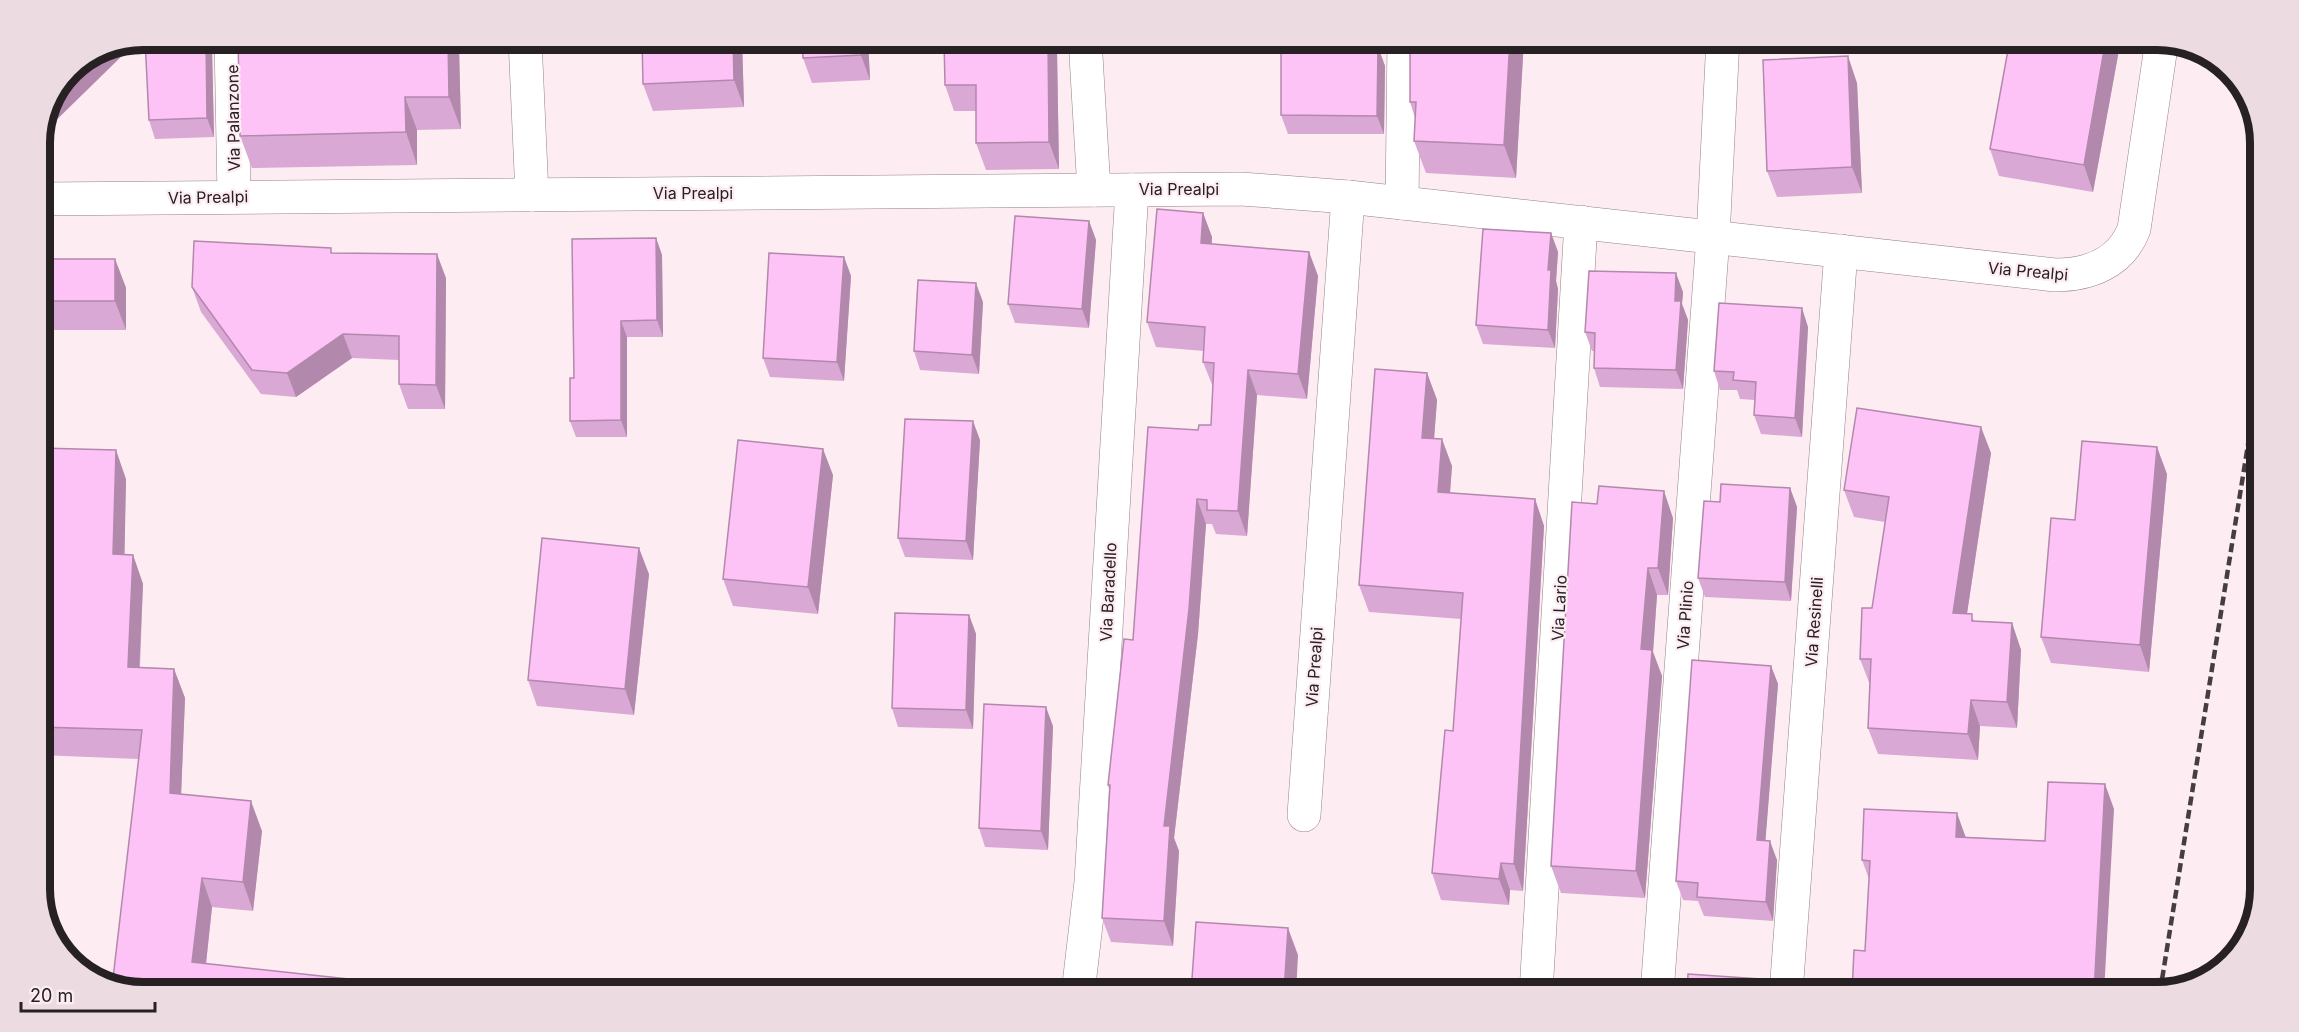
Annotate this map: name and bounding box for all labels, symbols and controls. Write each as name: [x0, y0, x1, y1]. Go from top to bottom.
street label: Via Palanzone: [222, 64, 244, 172]
street label: Via Prealpi: [1139, 179, 1219, 199]
street label: Via Prealpi: [653, 183, 733, 203]
street label: Via Prealpi: [168, 186, 248, 208]
street label: Via Prealpi: [1987, 258, 2069, 284]
street label: Via Baradello: [1095, 542, 1121, 642]
street label: Via Lario: [1547, 574, 1571, 642]
street label: Via Resinelli: [1801, 576, 1827, 668]
street label: Via Plinio: [1673, 580, 1697, 650]
street label: Via Prealpi: [1301, 626, 1327, 708]
scale bar: [21, 975, 154, 1013]
text: 20 m: [30, 985, 73, 1006]

